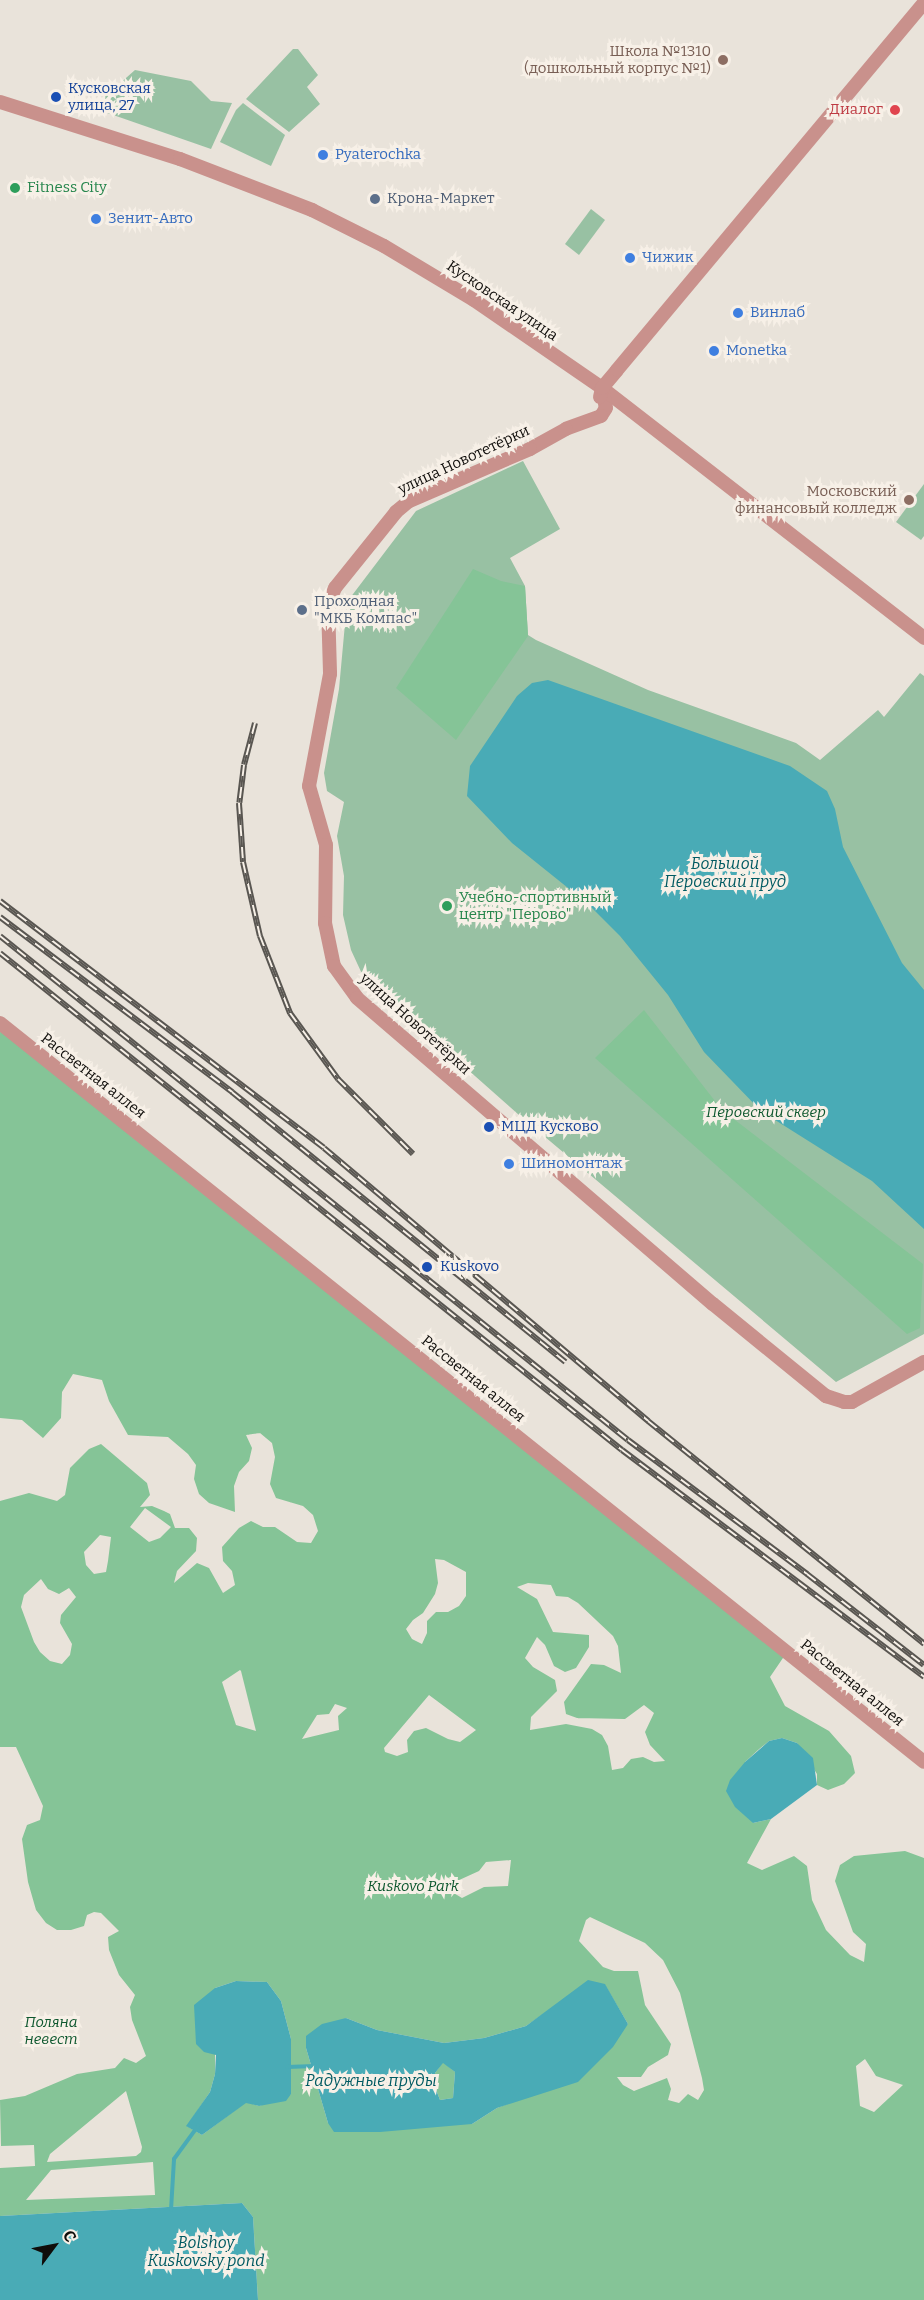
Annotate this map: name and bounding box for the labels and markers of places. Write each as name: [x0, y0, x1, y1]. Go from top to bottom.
place label: Школа №1310 (дошкольный корпус №1): [524, 42, 711, 77]
marker: Школа №1310 (дошкольный корпус №1): [716, 53, 730, 67]
place label: Кусковская улица, 27: [68, 79, 151, 114]
marker: Кусковская улица, 27: [49, 90, 63, 104]
place label: Диалог: [830, 101, 883, 119]
marker: Диалог: [888, 103, 902, 117]
place label: Pyaterochka: [335, 146, 421, 164]
marker: Pyaterochka: [316, 148, 330, 162]
place label: Fitness City: [27, 179, 107, 197]
marker: Fitness City: [8, 181, 22, 195]
place label: Крона-Маркет: [387, 190, 494, 208]
marker: Крона-Маркет: [368, 192, 382, 206]
place label: Зенит-Авто: [108, 210, 193, 228]
marker: Зенит-Авто: [89, 212, 103, 226]
place label: Чижик: [642, 249, 693, 267]
marker: Чижик: [623, 251, 637, 265]
place label: Винлаб: [750, 304, 805, 322]
marker: Винлаб: [731, 306, 745, 320]
place label: Monetka: [726, 342, 787, 360]
marker: Monetka: [707, 344, 721, 358]
place label: Московский финансовый колледж: [735, 482, 897, 517]
marker: Московский финансовый колледж: [902, 493, 916, 507]
place label: Проходная "МКБ Компас": [314, 592, 417, 627]
marker: Проходная "МКБ Компас": [295, 603, 309, 617]
place label: Учебно-спортивный центр "Перово": [459, 888, 612, 923]
marker: Учебно-спортивный центр "Перово": [440, 899, 454, 913]
place label: МЦД Кусково: [501, 1118, 599, 1136]
marker: МЦД Кусково: [482, 1120, 496, 1134]
place label: Шиномонтаж: [521, 1155, 623, 1173]
marker: Шиномонтаж: [502, 1157, 516, 1171]
marker: Kuskovo: [418, 1258, 436, 1276]
place label: Kuskovo: [440, 1258, 499, 1276]

